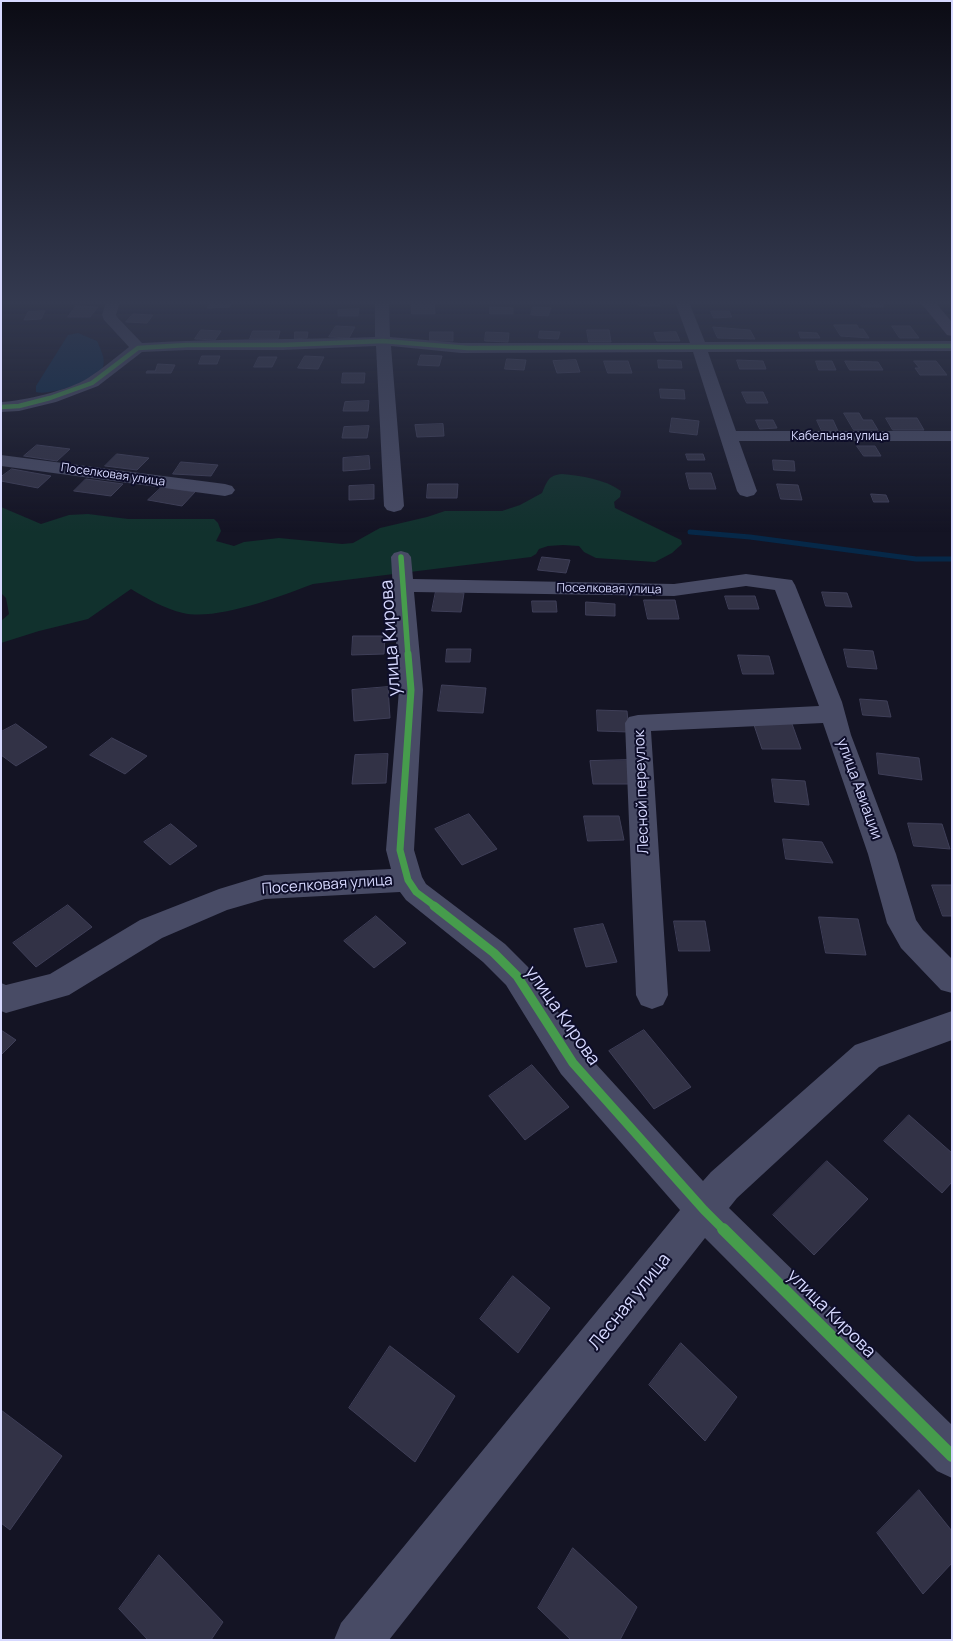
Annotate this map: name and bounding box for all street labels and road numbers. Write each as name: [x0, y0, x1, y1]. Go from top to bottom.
street label: Кабельная улица: [791, 430, 889, 444]
street label: Поселковая улица: [60, 461, 166, 489]
street label: улица Кирова: [376, 579, 406, 697]
street label: Поселковая улица: [556, 581, 662, 597]
street label: Лесной переулок: [631, 730, 653, 854]
street label: улица Авиации: [832, 736, 886, 842]
street label: Поселковая улица: [261, 871, 393, 899]
street label: улица Кирова: [520, 962, 604, 1070]
street label: Лесная улица: [584, 1249, 676, 1355]
street label: улица Кирова: [782, 1265, 880, 1363]

